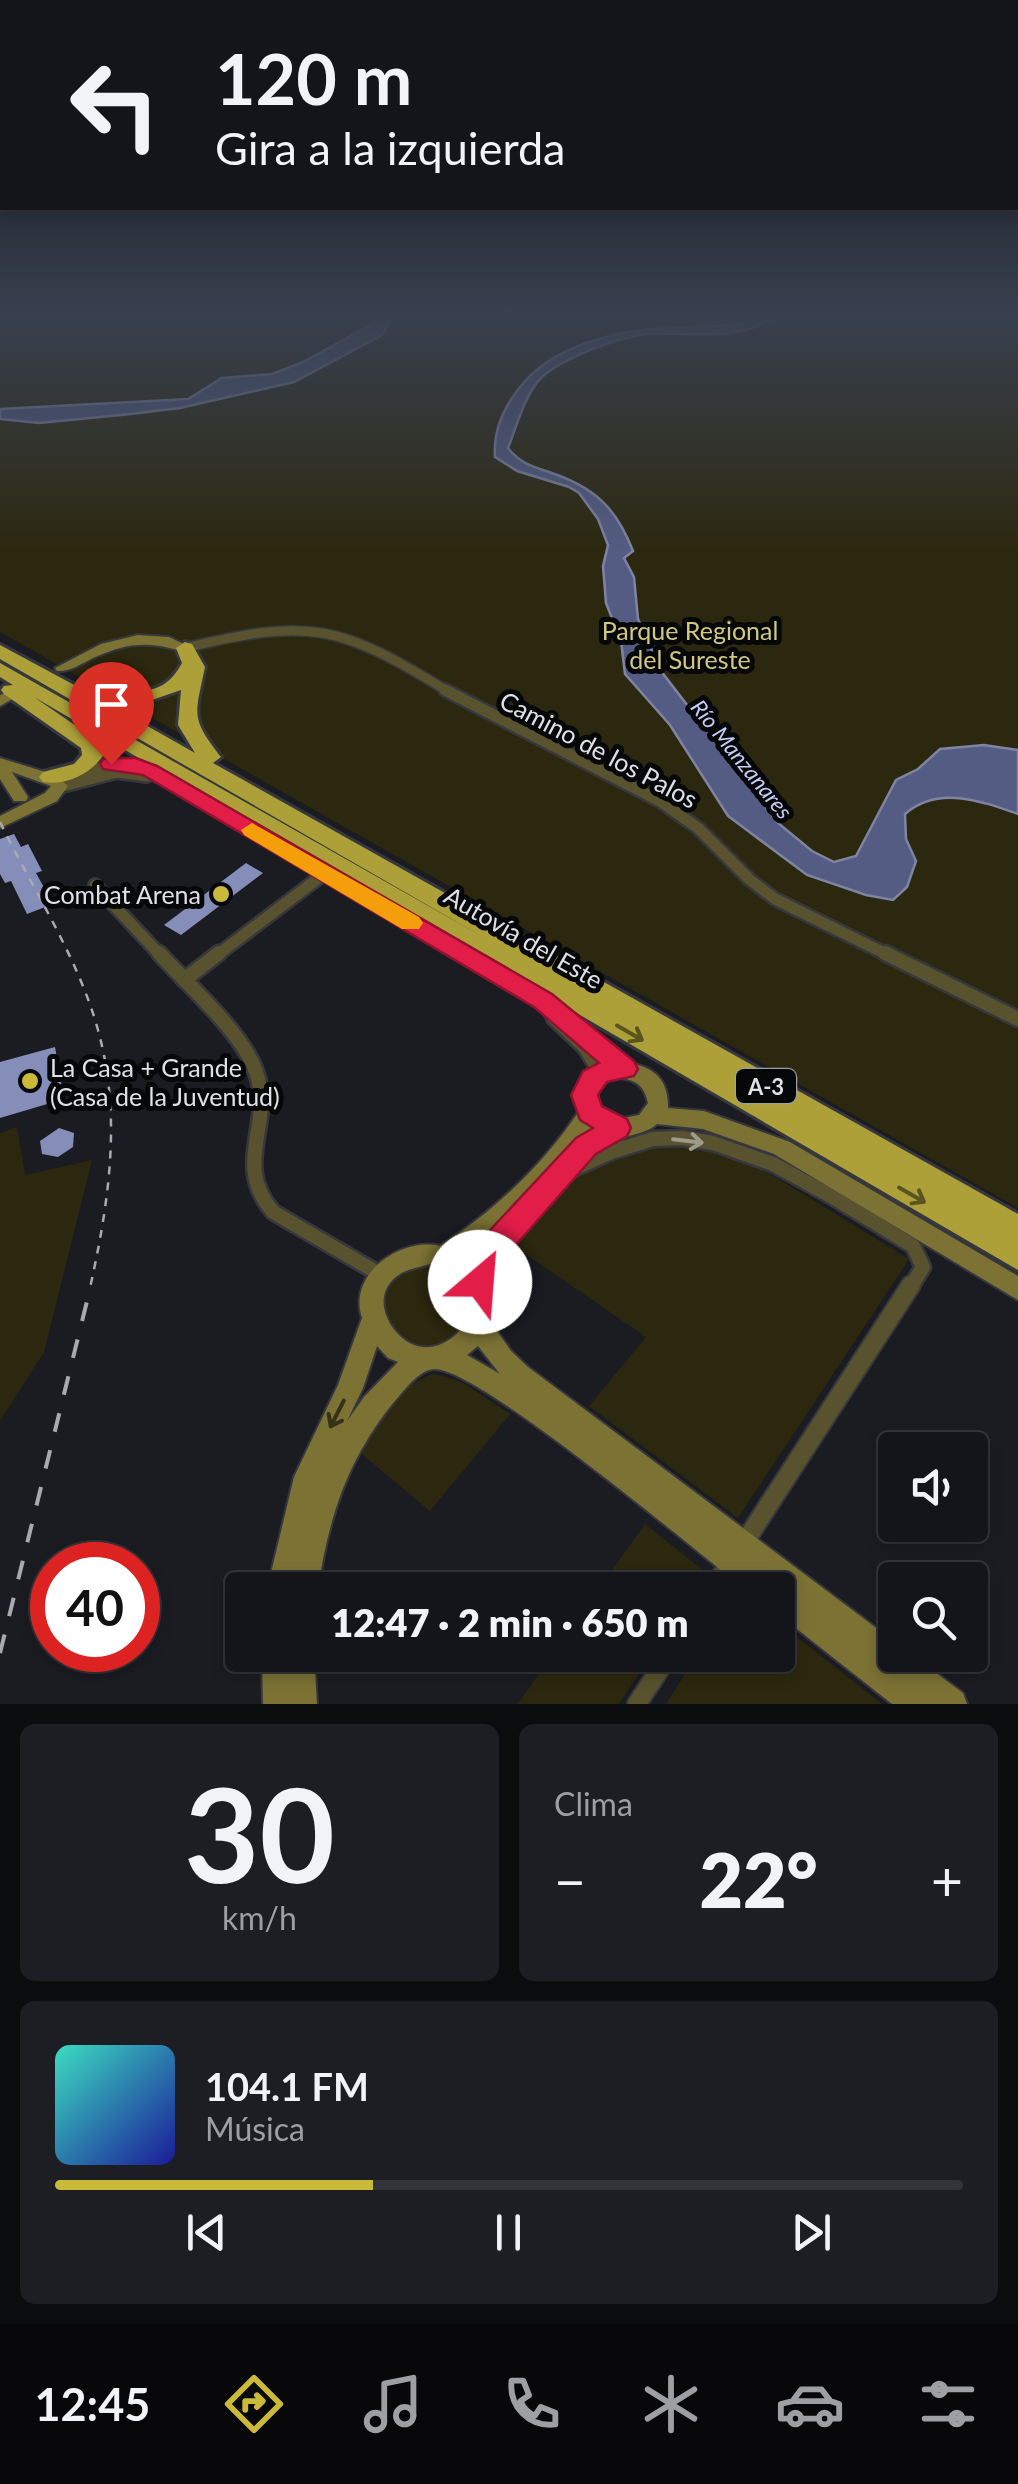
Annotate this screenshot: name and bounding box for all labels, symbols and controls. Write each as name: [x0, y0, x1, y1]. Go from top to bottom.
text: 120 m: [215, 36, 412, 120]
icon: left: [50, 40, 180, 170]
text: Gira a la izquierda: [215, 121, 565, 175]
park label: Parque Regional del Sureste: [602, 615, 778, 674]
pin: [69, 662, 154, 765]
icon: arrive: [84, 677, 139, 732]
street label: Camino de los Palos: [495, 684, 703, 814]
water label: Río Manzanares: [686, 694, 798, 824]
place label: Combat Arena: [44, 879, 201, 909]
street label: Autovía del Este: [440, 880, 608, 994]
marker: Combat Arena: [210, 883, 232, 905]
one-way arrow: [615, 1023, 644, 1043]
place label: La Casa + Grande (Casa de la Juventud): [50, 1052, 280, 1111]
road number: A-3: [736, 1069, 796, 1103]
marker: La Casa + Grande (Casa de la Juventud): [19, 1070, 41, 1092]
one-way arrow: [671, 1132, 704, 1151]
one-way arrow: [897, 1185, 925, 1205]
position arrow: [428, 1230, 532, 1334]
one-way arrow: [327, 1398, 346, 1428]
map controls: [878, 1432, 988, 1672]
button: sound: [878, 1432, 988, 1542]
speed limit sign: 40: [30, 1542, 160, 1672]
button: search: [878, 1562, 988, 1672]
text: 12:47 · 2 min · 650 m: [331, 1599, 689, 1645]
text: 30: [184, 1755, 335, 1911]
text: Clima: [554, 1784, 633, 1823]
text: 22°: [699, 1834, 818, 1924]
text: −: [554, 1847, 586, 1913]
text: +: [931, 1847, 963, 1913]
text: km/h: [222, 1898, 297, 1937]
text: 104.1 FM: [205, 2063, 369, 2109]
text: Música: [205, 2109, 305, 2148]
icon: previous: [179, 2205, 234, 2260]
icon: pause: [481, 2205, 536, 2260]
icon: next: [784, 2205, 839, 2260]
icon: directions: [219, 2369, 289, 2439]
icon: music: [358, 2369, 428, 2439]
icon: phone: [497, 2369, 567, 2439]
icon: climate: [636, 2369, 706, 2439]
icon: car: [775, 2369, 845, 2439]
icon: filters: [913, 2369, 983, 2439]
text: 12:45: [34, 2377, 150, 2431]

